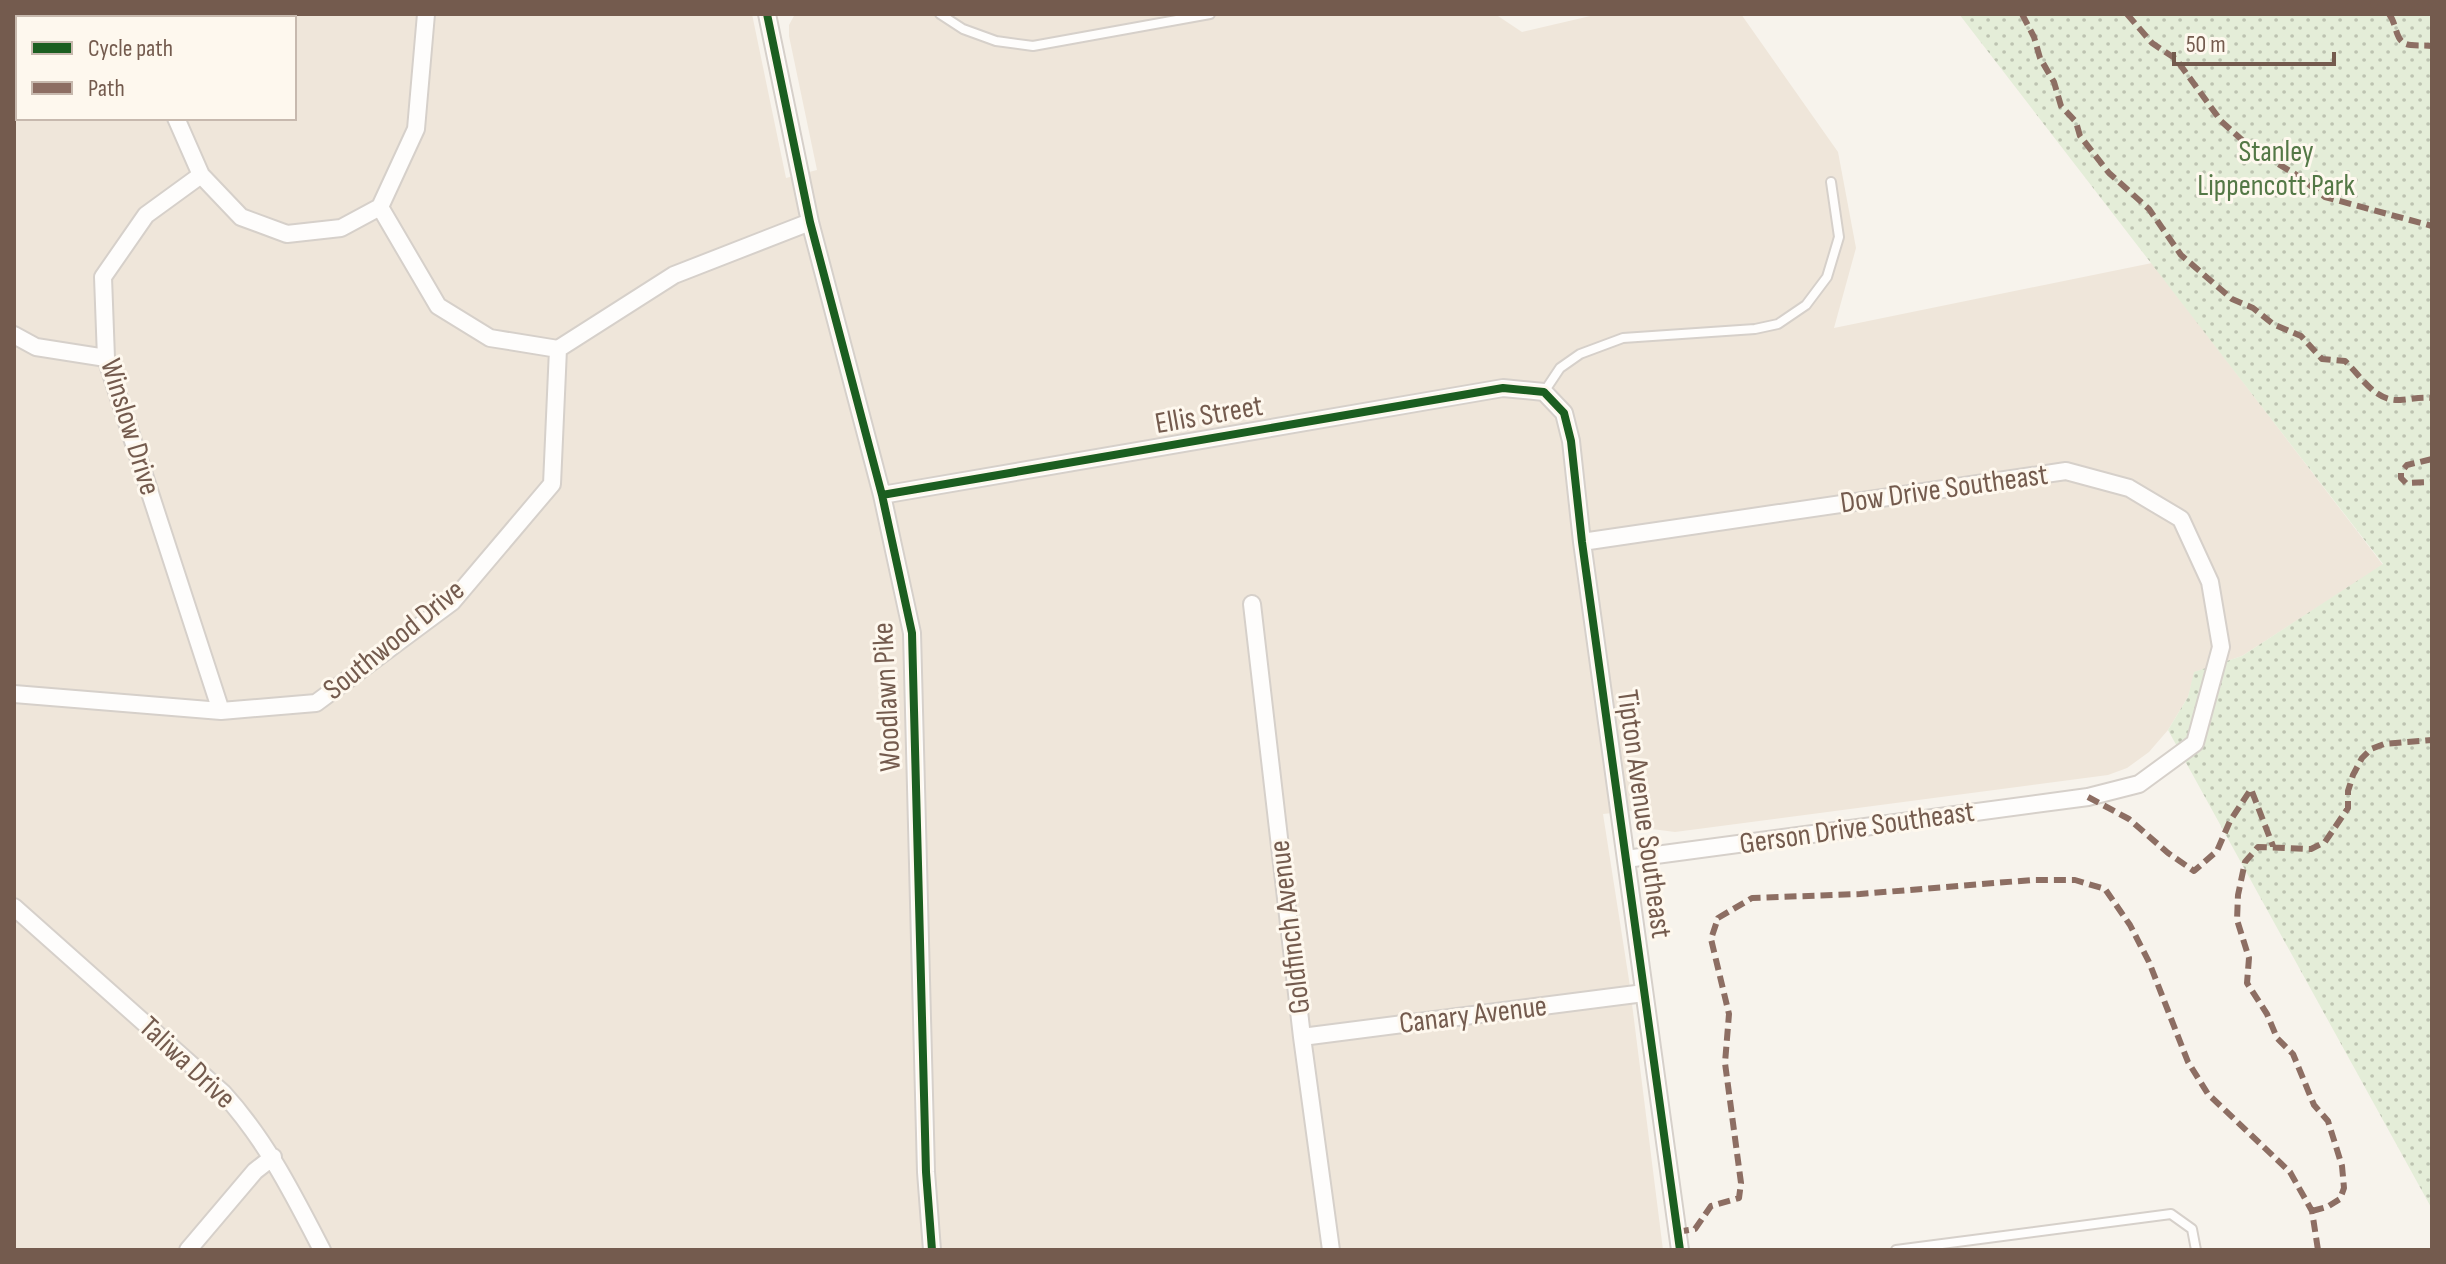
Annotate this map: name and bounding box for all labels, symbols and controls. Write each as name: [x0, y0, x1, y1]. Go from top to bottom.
legend: [16, 16, 296, 120]
scale bar: [2174, 16, 2334, 66]
text: 50 m: [2186, 30, 2226, 59]
text: Cycle path: [88, 34, 173, 63]
text: Path: [88, 74, 125, 103]
park label: Stanley Lippencott Park: [2197, 134, 2355, 204]
street label: Winslow Drive: [92, 354, 168, 500]
street label: Ellis Street: [1152, 388, 1266, 442]
street label: Dow Drive Southeast: [1838, 457, 2050, 521]
street label: Southwood Drive: [316, 572, 472, 708]
street label: Woodlawn Pike: [865, 622, 909, 772]
street label: Tipton Avenue Southeast: [1609, 687, 1679, 941]
street label: Gerson Drive Southeast: [1737, 794, 1977, 862]
street label: Goldfinch Avenue: [1262, 838, 1318, 1016]
street label: Canary Avenue: [1397, 988, 1549, 1042]
street label: Taliwa Drive: [131, 1009, 243, 1117]

